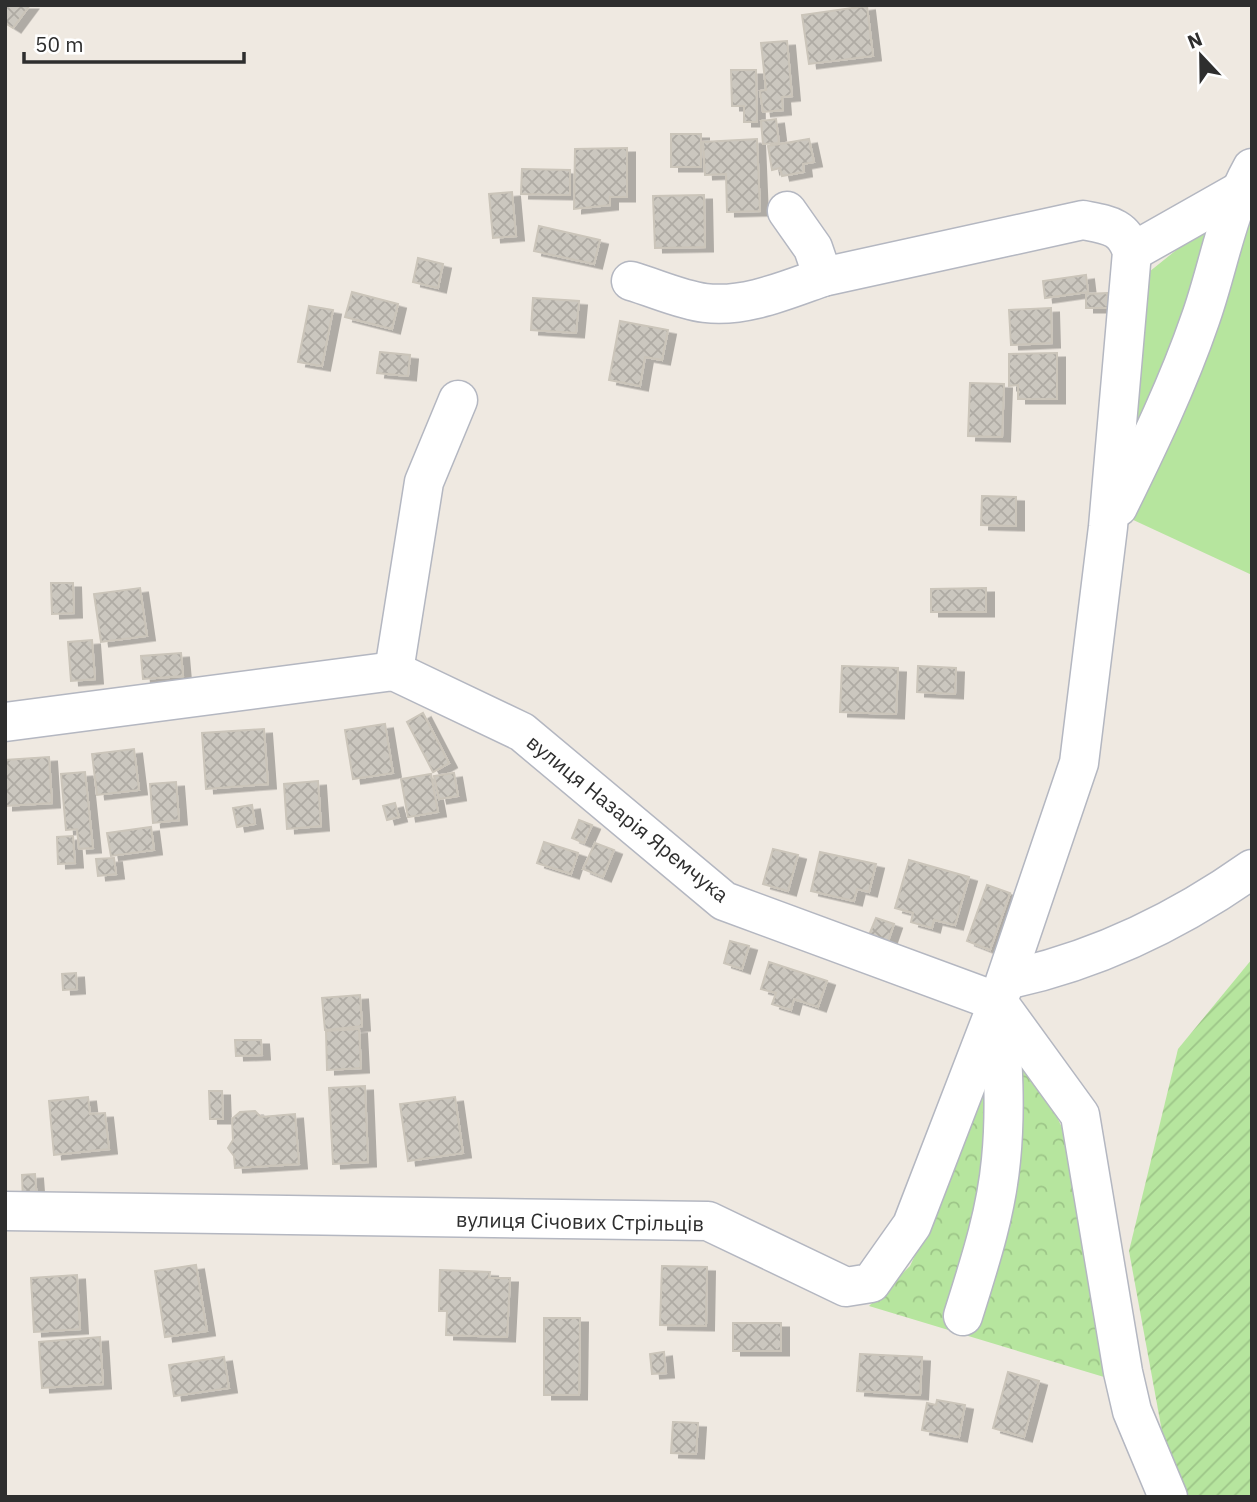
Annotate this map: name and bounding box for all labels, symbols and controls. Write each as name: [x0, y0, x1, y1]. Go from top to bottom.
scale bar: [24, 21, 245, 65]
north arrow: [1166, 21, 1236, 91]
text: N: [1184, 27, 1206, 54]
text: 50 m: [35, 30, 84, 58]
street label: вулиця Назарія Яремчука: [521, 728, 735, 908]
street label: вулиця Січових Стрільців: [456, 1205, 704, 1237]

